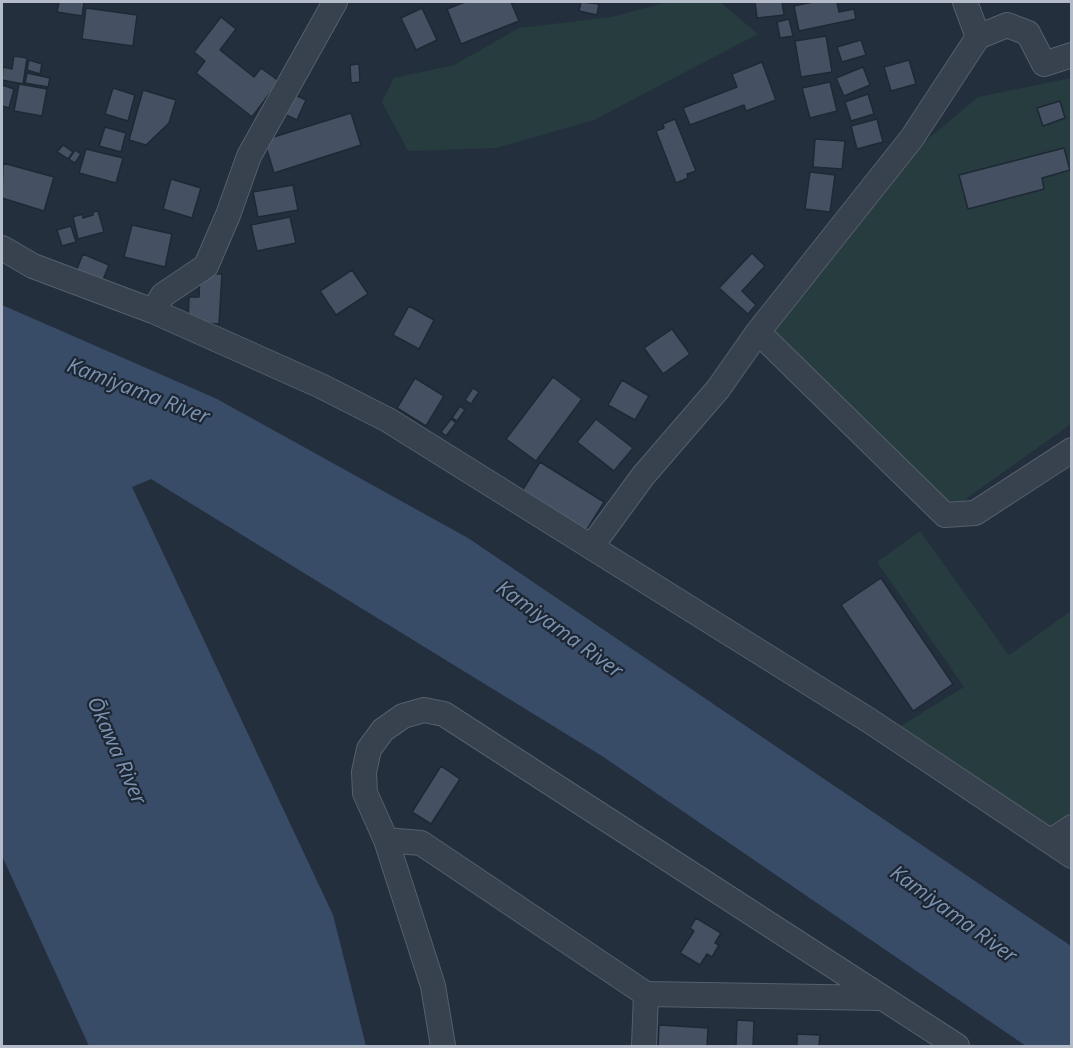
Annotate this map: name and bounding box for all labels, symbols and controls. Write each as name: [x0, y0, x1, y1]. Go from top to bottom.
water label: Kamiyama River: [63, 353, 213, 431]
water label: Kamiyama River: [491, 576, 627, 684]
water label: Ōkawa River: [81, 693, 151, 809]
water label: Kamiyama River: [885, 861, 1021, 969]

